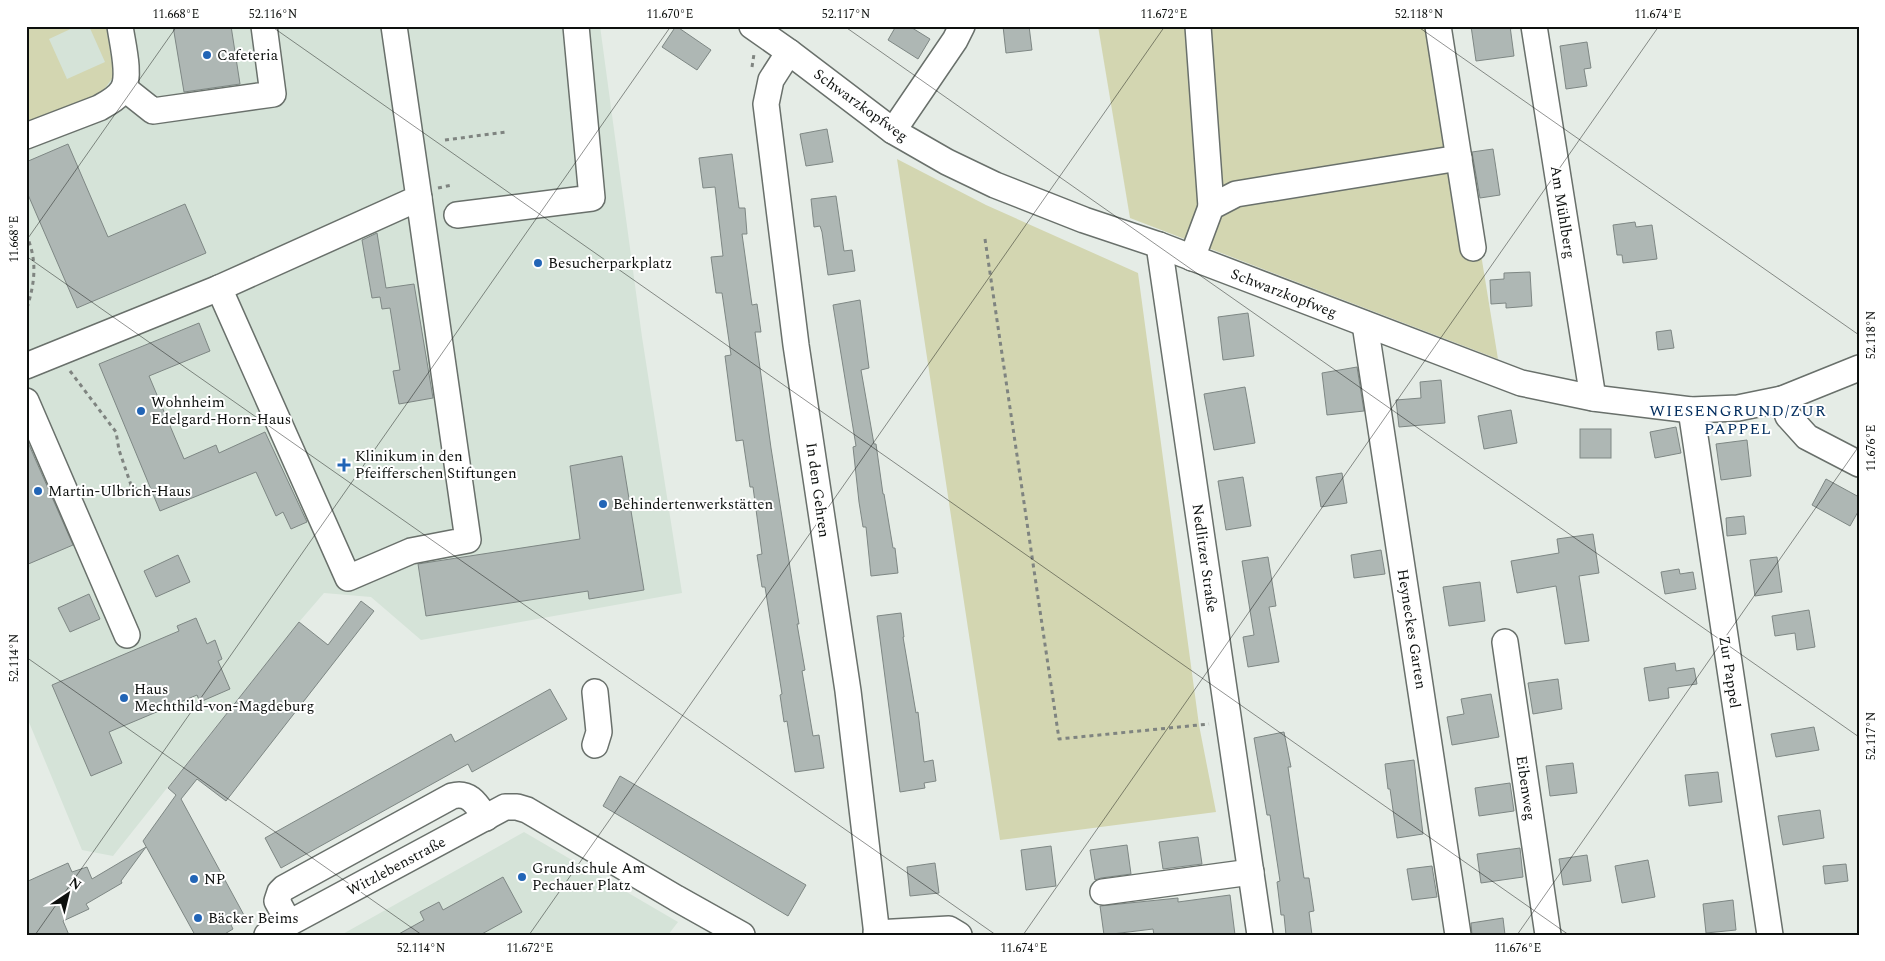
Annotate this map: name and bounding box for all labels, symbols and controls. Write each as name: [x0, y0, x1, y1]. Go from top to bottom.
text: 11.668°E: [153, 5, 199, 24]
text: 52.116°N: [249, 5, 297, 24]
text: 11.670°E: [647, 5, 693, 24]
text: 52.117°N: [822, 5, 870, 24]
text: 11.672°E: [1141, 5, 1187, 24]
text: 52.118°N: [1395, 5, 1443, 24]
text: 11.674°E: [1635, 5, 1681, 24]
place label: Cafeteria: [217, 44, 279, 67]
marker: Cafeteria: [201, 49, 213, 61]
street label: Schwarzkopfweg: [809, 63, 913, 148]
street label: Am Mühlberg: [1544, 164, 1581, 260]
text: 11.668°E: [5, 216, 24, 262]
place label: Besucherparkplatz: [548, 252, 672, 275]
marker: Besucherparkplatz: [532, 257, 544, 269]
street label: Schwarzkopfweg: [1227, 263, 1340, 324]
text: 52.118°N: [1862, 311, 1881, 359]
place label: Wohnheim Edelgard-Horn-Haus: [151, 391, 291, 431]
district label: WIESENGRUND/ZUR PAPPEL: [1649, 399, 1827, 441]
marker: Wohnheim Edelgard-Horn-Haus: [135, 405, 147, 417]
text: 11.676°E: [1862, 425, 1881, 471]
street label: In den Gehren: [799, 441, 836, 539]
place label: Klinikum in den Pfeifferschen Stiftungen: [355, 445, 517, 485]
marker: Klinikum in den Pfeifferschen Stiftungen: [337, 458, 351, 472]
place label: Martin-Ulbrich-Haus: [48, 480, 191, 503]
marker: Martin-Ulbrich-Haus: [32, 485, 44, 497]
place label: Behindertenwerkstätten: [613, 493, 774, 516]
marker: Behindertenwerkstätten: [597, 498, 609, 510]
street label: Nedlitzer Straße: [1186, 502, 1224, 614]
street label: Heyneckes Garten: [1391, 567, 1432, 691]
text: 52.114°N: [5, 634, 24, 682]
street label: Zur Pappel: [1712, 634, 1747, 710]
place label: Haus Mechthild-von-Magdeburg: [134, 678, 314, 718]
marker: Haus Mechthild-von-Magdeburg: [118, 692, 130, 704]
text: 52.117°N: [1862, 712, 1881, 760]
street label: Eibenweg: [1510, 754, 1541, 822]
street label: Witzlebenstraße: [343, 831, 450, 902]
place label: Grundschule Am Pechauer Platz: [532, 857, 645, 897]
north arrow: [42, 868, 92, 918]
place label: NP: [204, 868, 225, 891]
marker: Grundschule Am Pechauer Platz: [516, 871, 528, 883]
text: N: [64, 872, 86, 896]
marker: NP: [188, 873, 200, 885]
place label: Bäcker Beims: [208, 907, 299, 930]
marker: Bäcker Beims: [192, 912, 204, 924]
text: 52.114°N: [397, 939, 445, 958]
text: 11.672°E: [507, 939, 553, 958]
text: 11.674°E: [1001, 939, 1047, 958]
text: 11.676°E: [1495, 939, 1541, 958]

